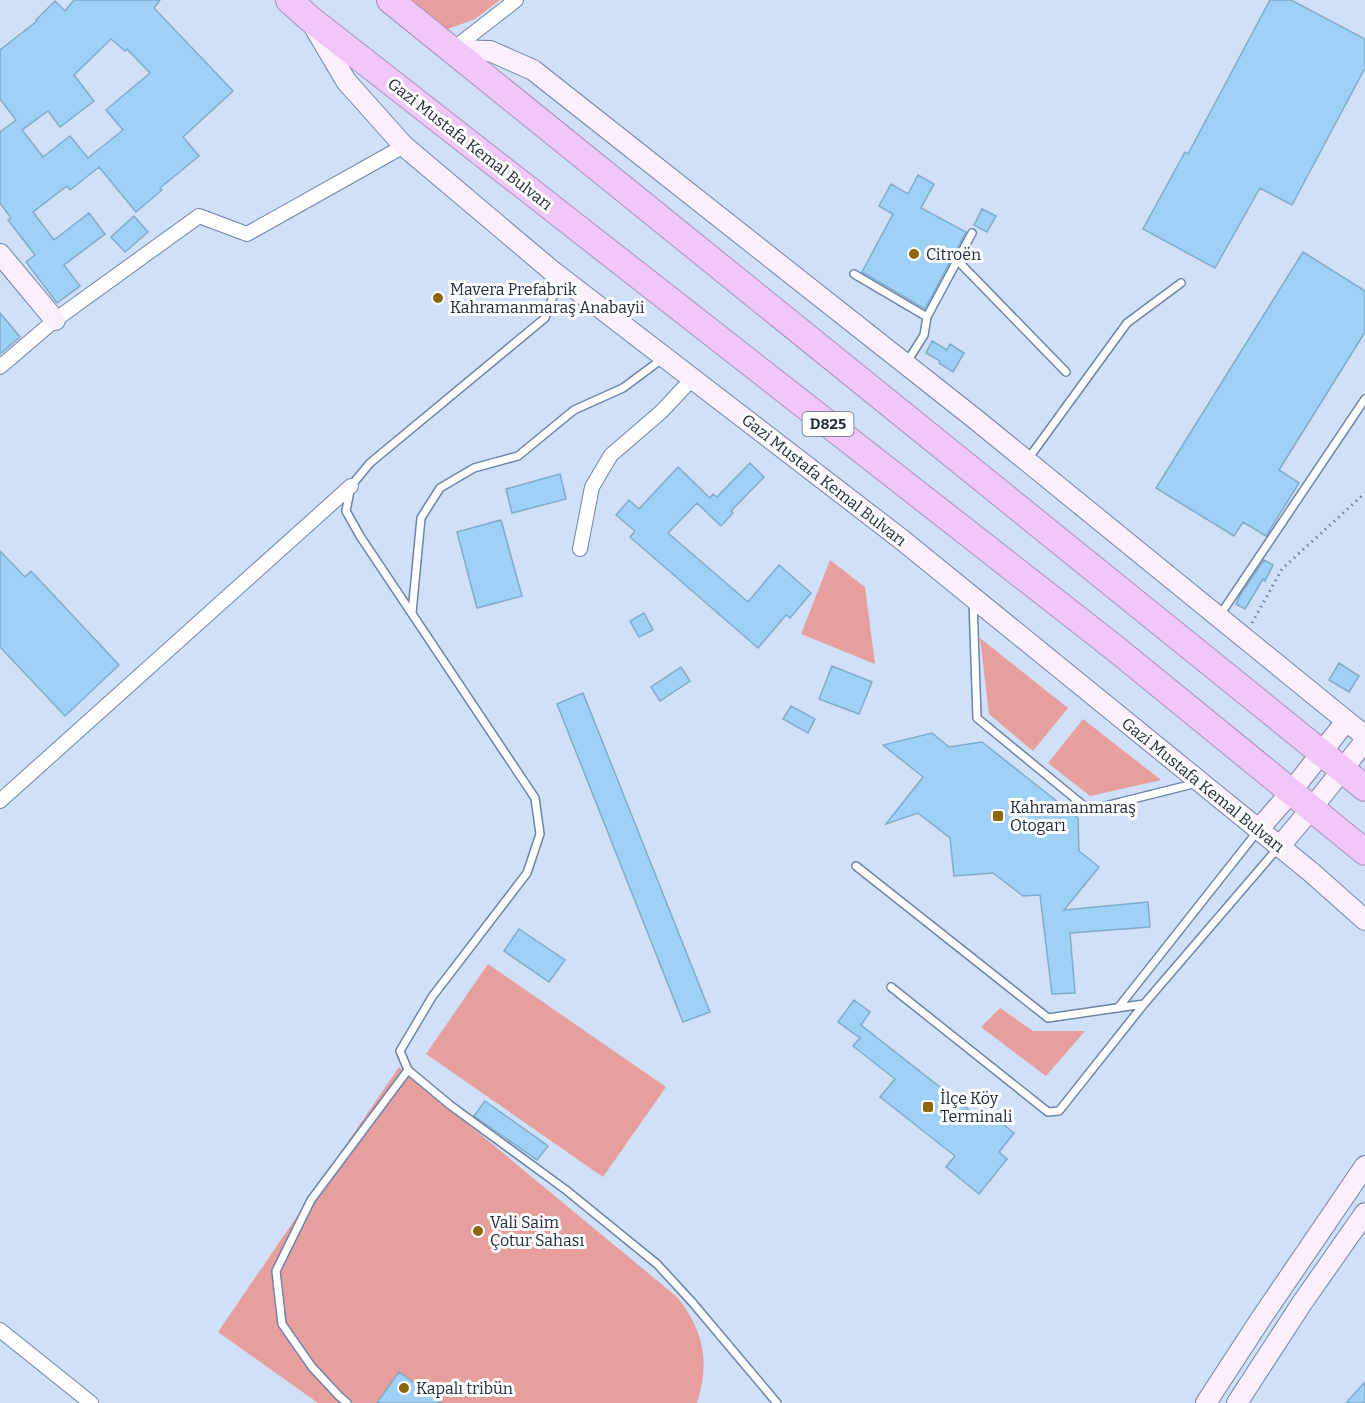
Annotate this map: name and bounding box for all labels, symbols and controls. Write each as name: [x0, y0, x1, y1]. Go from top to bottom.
street label: Gazi Mustafa Kemal Bulvarı: [384, 74, 556, 214]
place label: Citroën: [926, 245, 981, 264]
marker: Citroën: [907, 247, 921, 261]
place label: Mavera Prefabrik Kahramanmaraş Anabayii: [450, 280, 645, 317]
marker: Mavera Prefabrik Kahramanmaraş Anabayii: [431, 291, 445, 305]
street label: Gazi Mustafa Kemal Bulvarı: [738, 410, 910, 550]
road number: D825: [802, 412, 854, 436]
street label: Gazi Mustafa Kemal Bulvarı: [1118, 714, 1288, 857]
place label: Kahramanmaraş Otogarı: [1010, 798, 1136, 835]
marker: Kahramanmaraş Otogarı: [991, 809, 1005, 823]
place label: İlçe Köy Terminali: [940, 1089, 1013, 1126]
marker: İlçe Köy Terminali: [921, 1100, 935, 1114]
place label: Vali Saim Çotur Sahası: [490, 1213, 584, 1250]
marker: Vali Saim Çotur Sahası: [471, 1224, 485, 1238]
place label: Kapalı tribün: [416, 1379, 513, 1398]
marker: Kapalı tribün: [397, 1381, 411, 1395]

